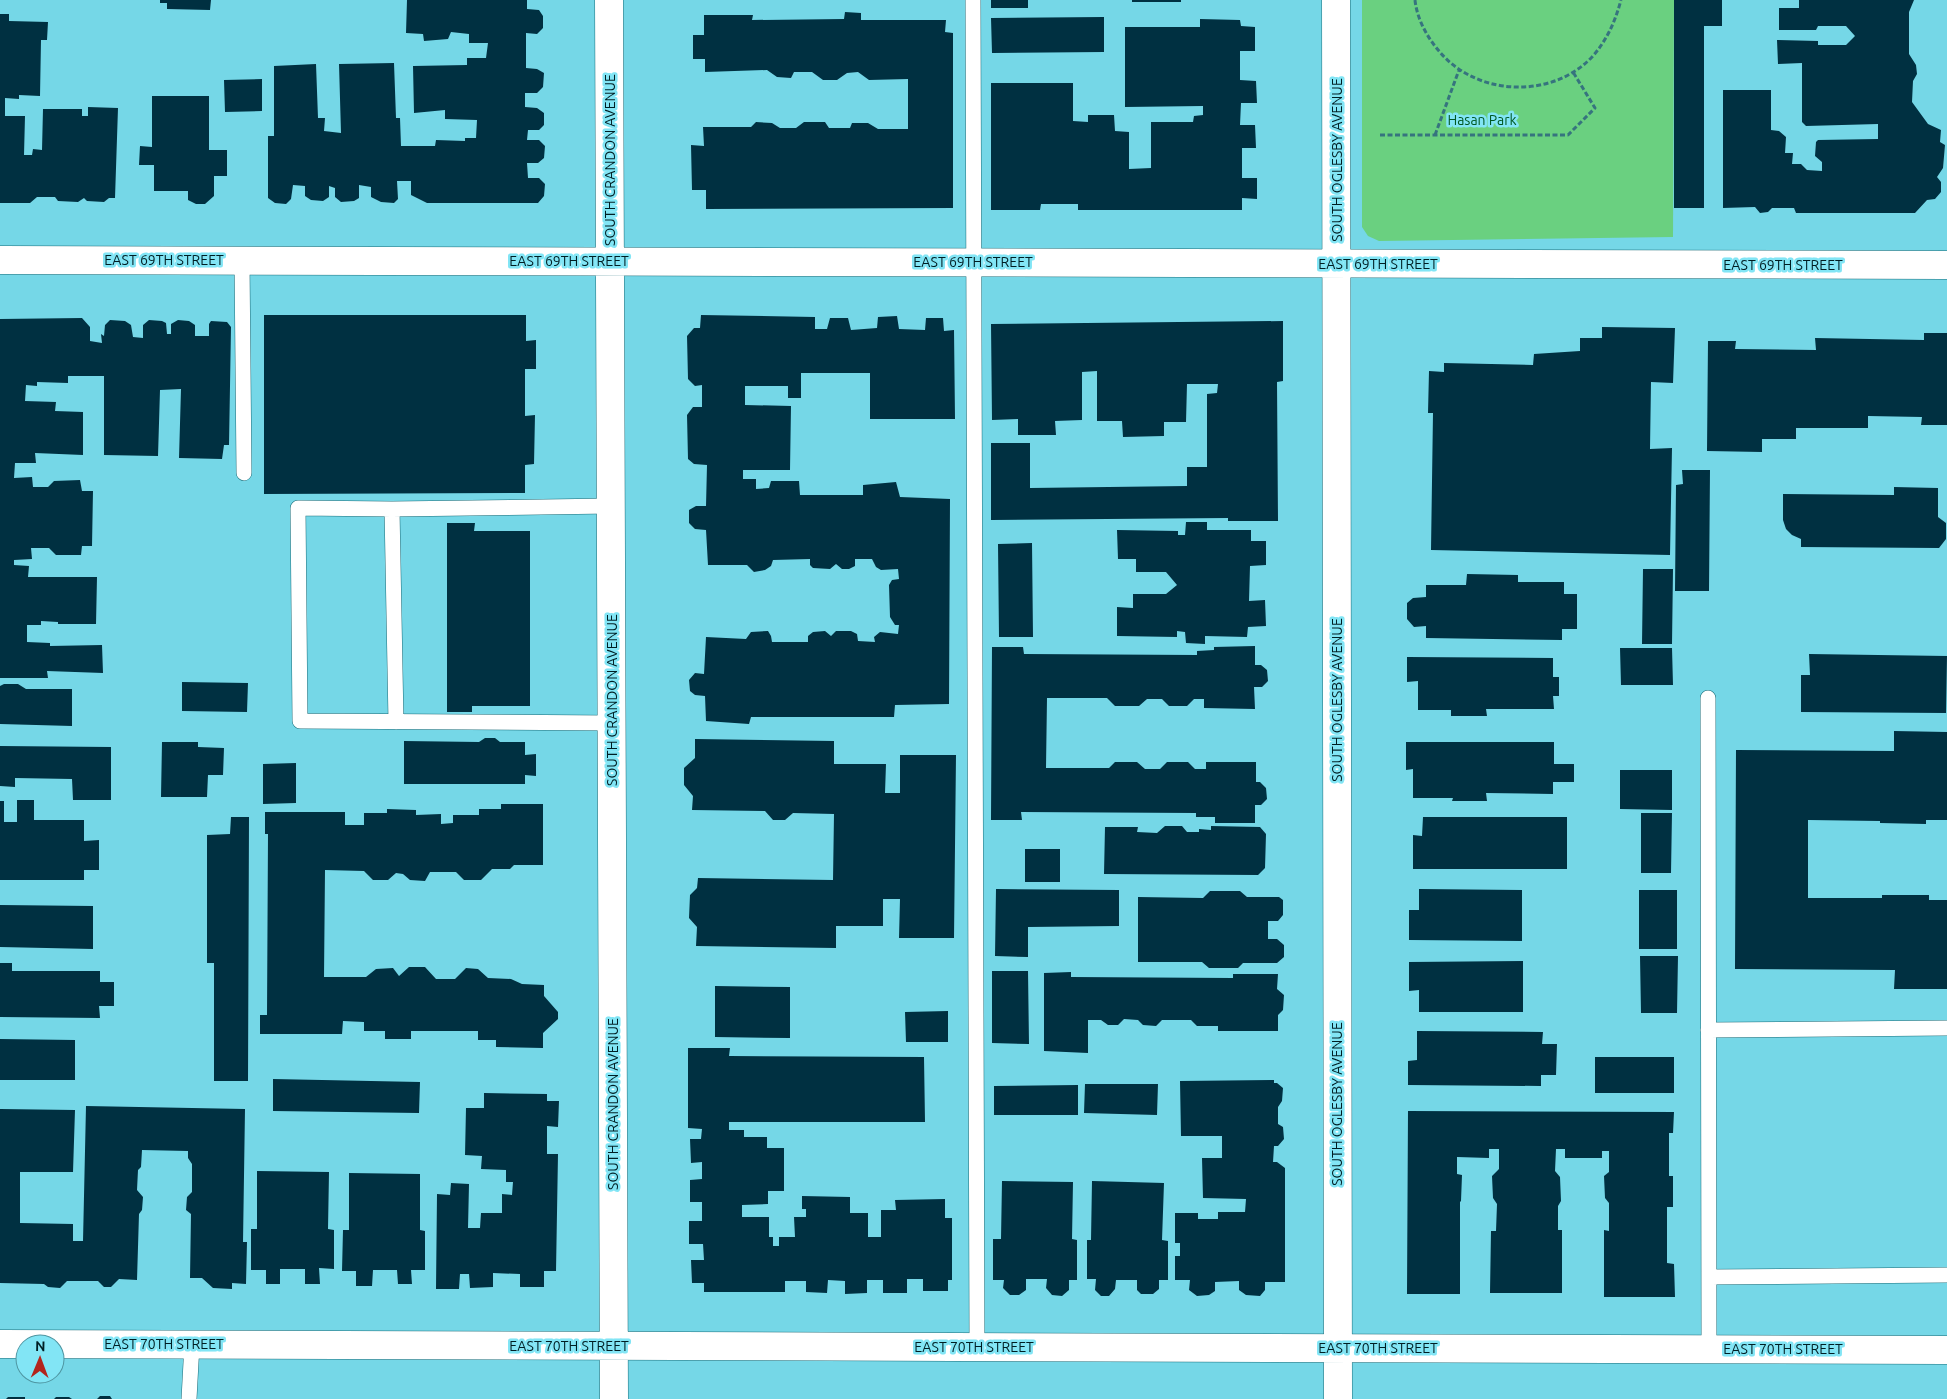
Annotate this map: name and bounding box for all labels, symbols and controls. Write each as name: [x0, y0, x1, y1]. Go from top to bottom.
street label: SOUTH CRANDON AVENUE: [602, 74, 618, 246]
street label: SOUTH OGLESBY AVENUE: [1329, 78, 1345, 242]
park label: Hasan Park: [1447, 112, 1517, 128]
street label: EAST 69TH STREET: [104, 252, 224, 268]
street label: EAST 69TH STREET: [509, 253, 629, 269]
street label: EAST 69TH STREET: [913, 254, 1033, 270]
street label: EAST 69TH STREET: [1318, 256, 1438, 272]
street label: EAST 69TH STREET: [1723, 257, 1843, 273]
street label: SOUTH CRANDON AVENUE: [604, 614, 620, 786]
street label: SOUTH OGLESBY AVENUE: [1329, 618, 1345, 782]
street label: SOUTH CRANDON AVENUE: [605, 1018, 621, 1190]
street label: SOUTH OGLESBY AVENUE: [1329, 1022, 1345, 1186]
north arrow: [15, 1334, 65, 1384]
street label: EAST 70TH STREET: [104, 1336, 224, 1352]
text: N: [35, 1338, 46, 1354]
street label: EAST 70TH STREET: [509, 1338, 629, 1354]
street label: EAST 70TH STREET: [914, 1339, 1034, 1355]
street label: EAST 70TH STREET: [1318, 1340, 1438, 1356]
street label: EAST 70TH STREET: [1723, 1341, 1843, 1357]

